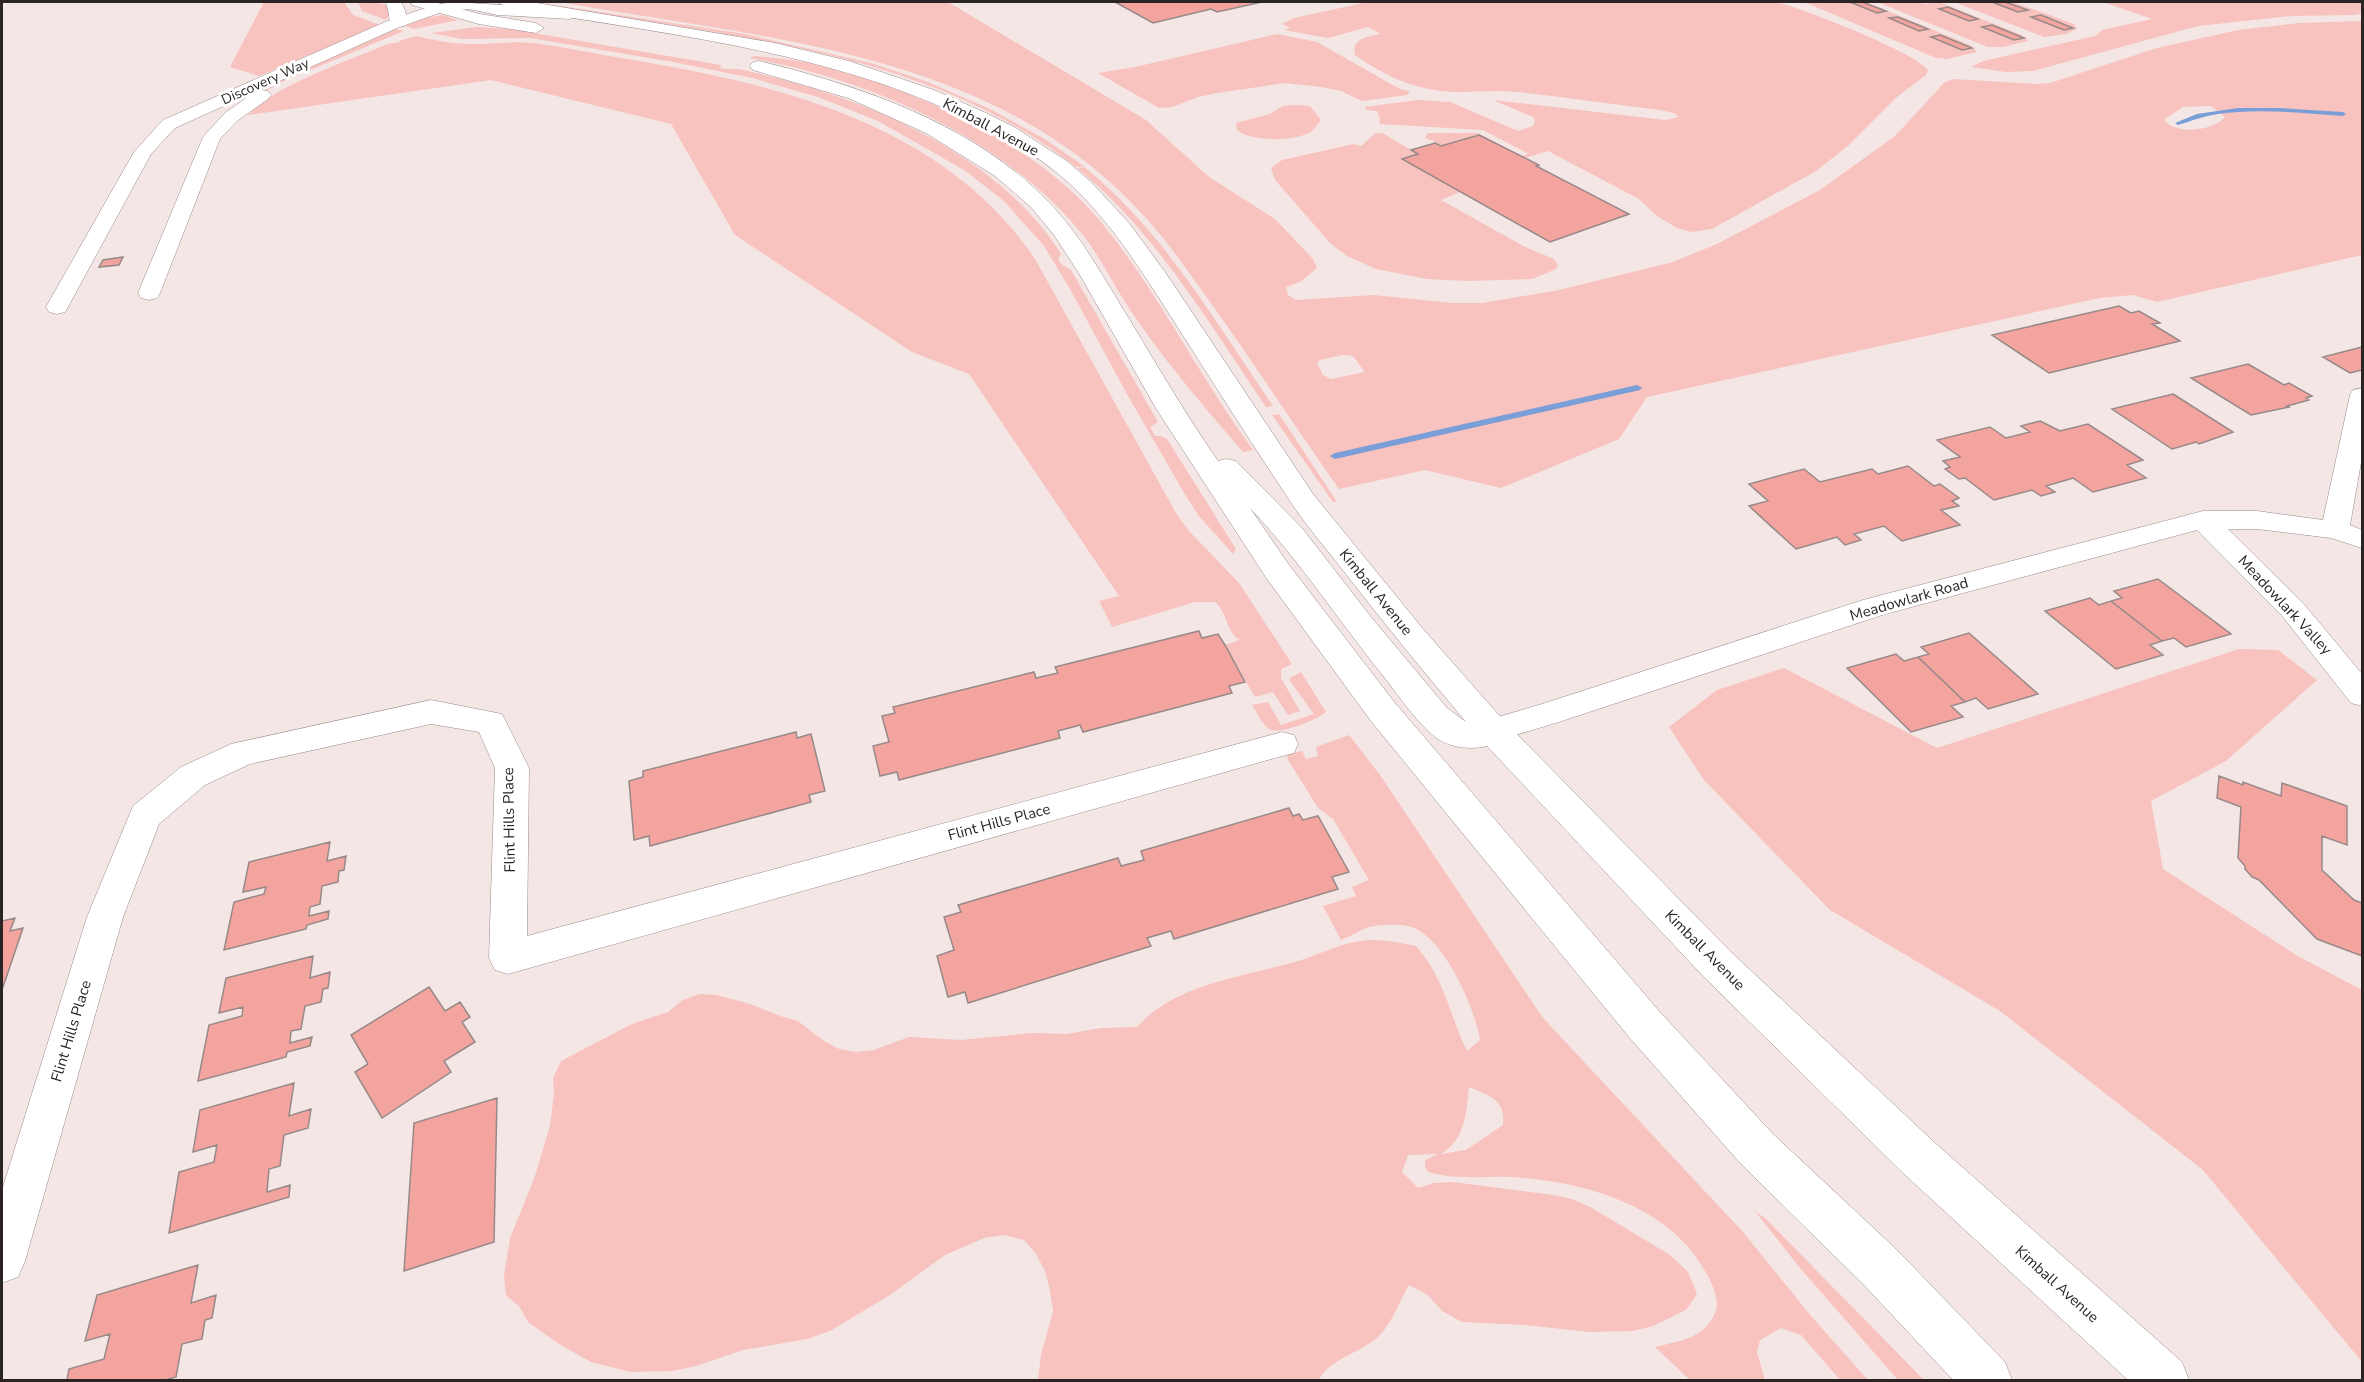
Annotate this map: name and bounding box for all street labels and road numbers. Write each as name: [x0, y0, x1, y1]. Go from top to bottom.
street label: Discovery Way: [218, 53, 313, 109]
street label: Kimball Avenue: [939, 93, 1043, 161]
street label: Kimball Avenue: [1335, 544, 1417, 640]
street label: Meadowlark Valley: [2234, 551, 2337, 659]
street label: Meadowlark Road: [1847, 573, 1971, 625]
street label: Flint Hills Place: [498, 767, 520, 873]
street label: Flint Hills Place: [946, 799, 1052, 845]
street label: Kimball Avenue: [1660, 905, 1750, 995]
street label: Flint Hills Place: [46, 978, 96, 1084]
street label: Kimball Avenue: [2011, 1241, 2103, 1327]

